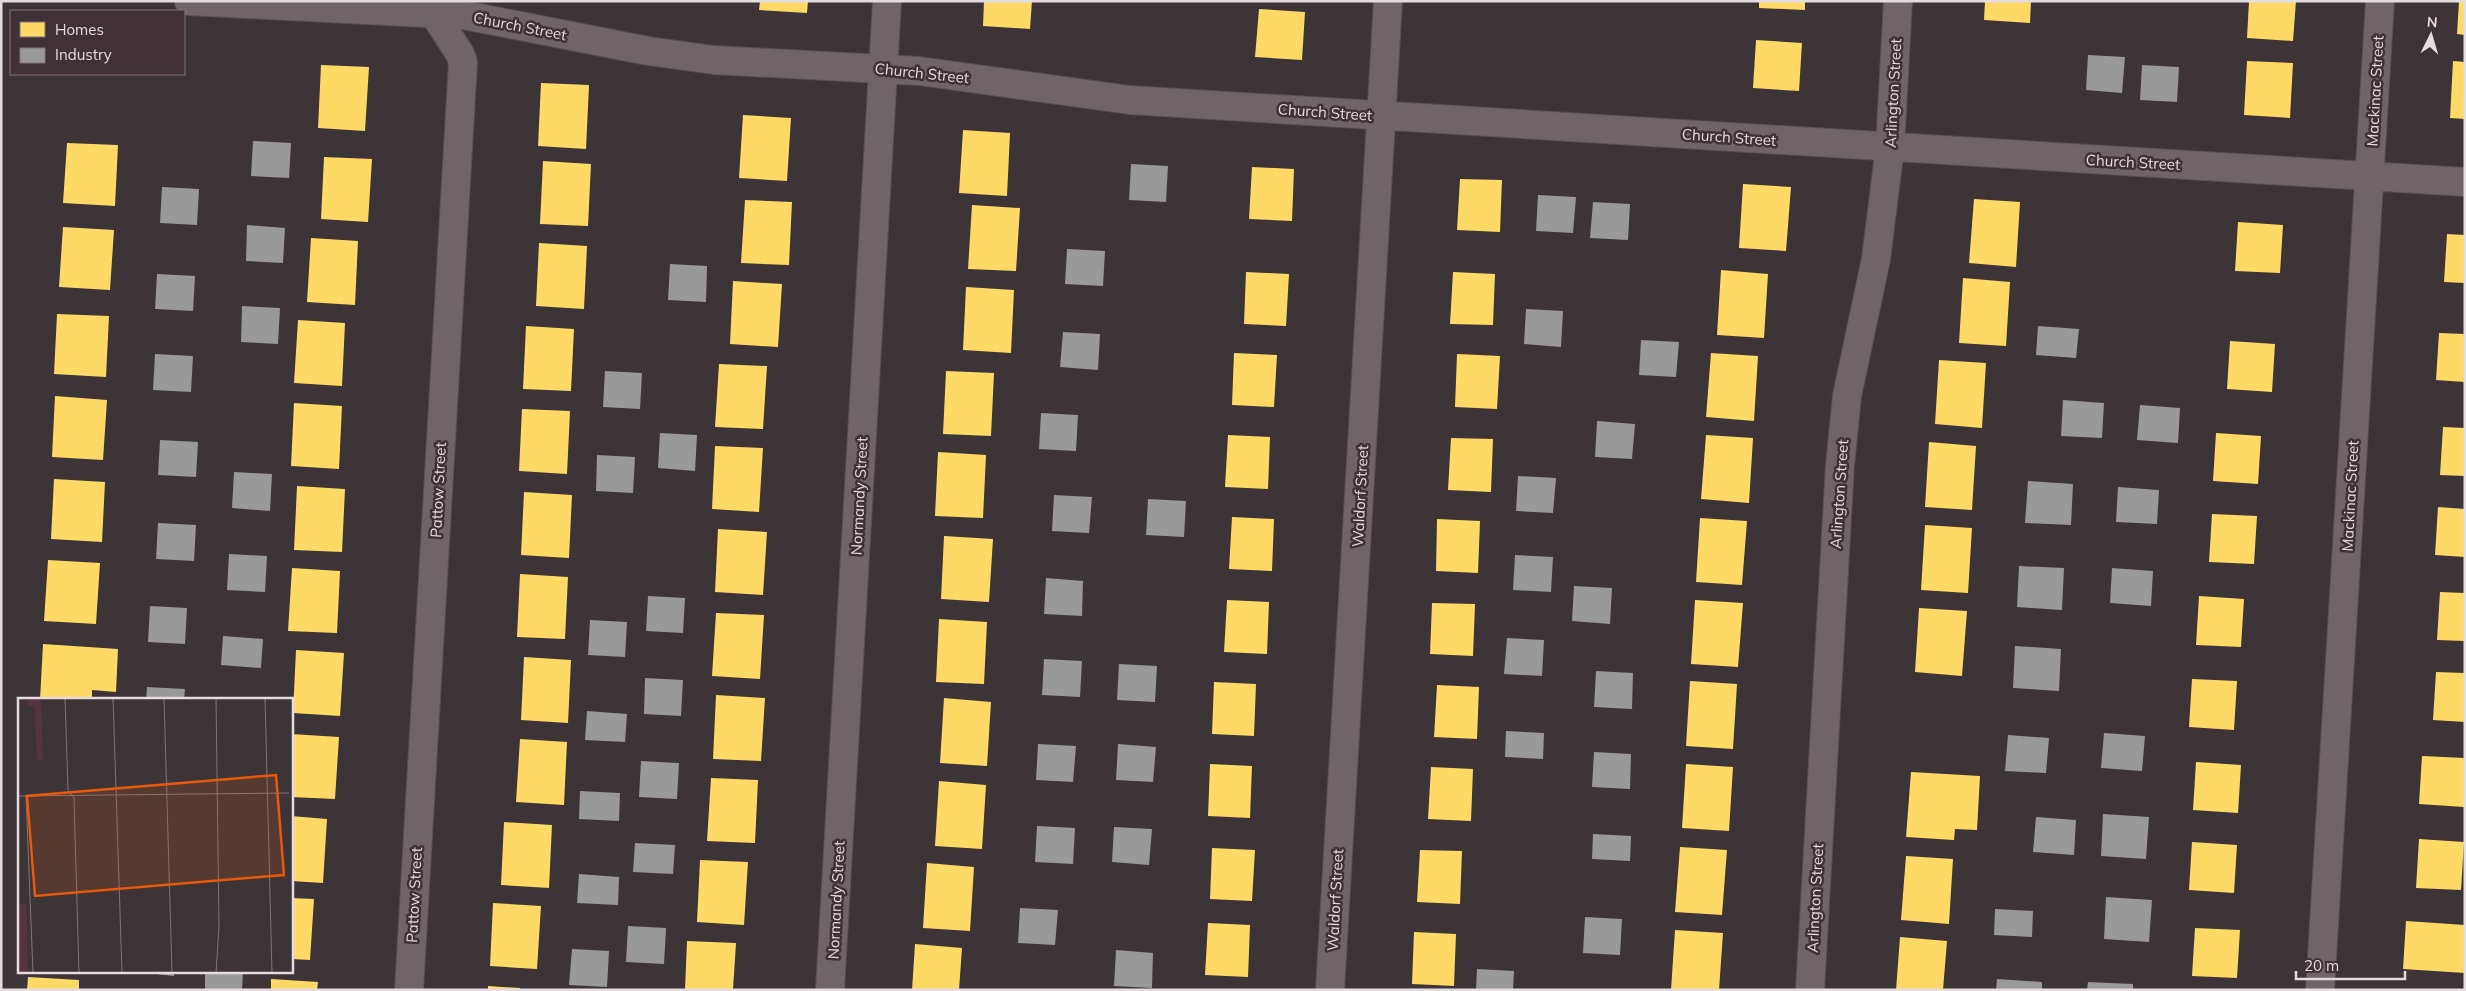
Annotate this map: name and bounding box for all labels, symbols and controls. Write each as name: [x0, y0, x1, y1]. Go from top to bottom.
street label: Church Street: [472, 8, 568, 44]
legend: [10, 10, 185, 75]
north arrow: [2406, 10, 2456, 60]
text: N: [2426, 13, 2438, 31]
text: Homes: [55, 20, 104, 39]
street label: Mackinac Street: [2363, 35, 2387, 147]
street label: Arlington Street: [1881, 38, 1905, 148]
text: Industry: [55, 45, 112, 64]
street label: Church Street: [874, 59, 970, 87]
street label: Church Street: [1277, 99, 1373, 125]
street label: Church Street: [1681, 124, 1777, 150]
street label: Church Street: [2085, 150, 2181, 174]
street label: Normandy Street: [846, 436, 872, 556]
street label: Arlington Street: [1826, 439, 1852, 549]
street label: Mackinac Street: [2338, 440, 2362, 552]
street label: Pattow Street: [426, 442, 450, 538]
street label: Waldorf Street: [1348, 444, 1372, 548]
inset map: [18, 698, 292, 974]
street label: Normandy Street: [823, 840, 849, 960]
street label: Arlington Street: [1803, 843, 1827, 953]
street label: Pattow Street: [402, 847, 426, 943]
street label: Waldorf Street: [1323, 848, 1347, 952]
scale bar: [2296, 948, 2405, 980]
text: 20 m: [2304, 956, 2339, 975]

